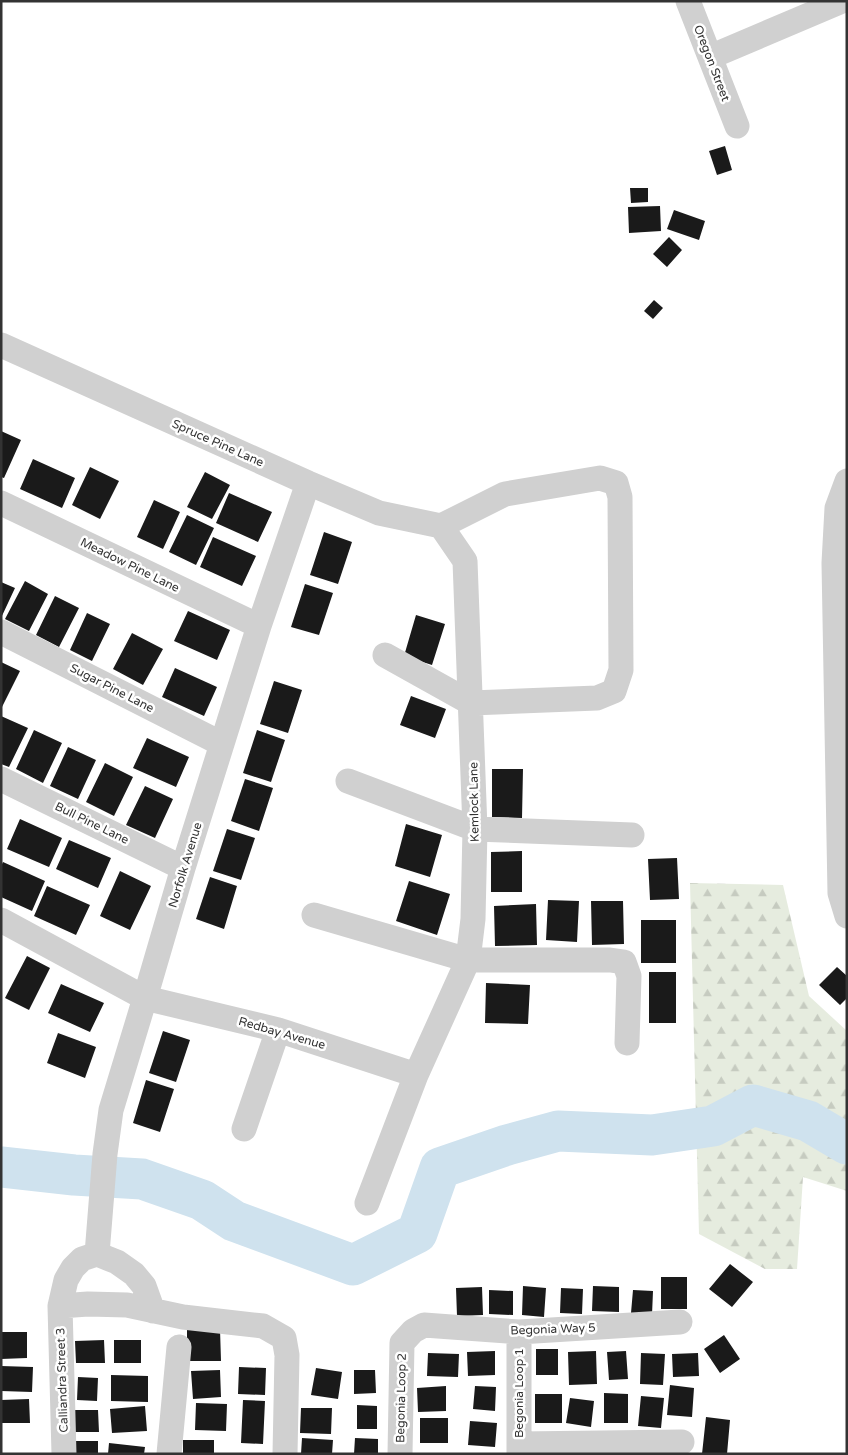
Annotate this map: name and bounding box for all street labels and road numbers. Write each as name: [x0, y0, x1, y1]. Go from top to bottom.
street label: Oregon Street: [691, 23, 733, 103]
street label: Spruce Pine Lane: [170, 416, 266, 470]
street label: Meadow Pine Lane: [78, 535, 182, 595]
street label: Sugar Pine Lane: [68, 661, 157, 715]
street label: Kemlock Lane: [466, 762, 482, 842]
street label: Bull Pine Lane: [53, 799, 131, 847]
street label: Norfolk Avenue: [165, 820, 205, 909]
street label: Redbay Avenue: [237, 1014, 327, 1052]
street label: Begonia Way 5: [510, 1321, 596, 1337]
street label: Calliandra Street 3: [53, 1327, 71, 1433]
street label: Begonia Loop 1: [512, 1348, 526, 1438]
street label: Begonia Loop 2: [393, 1353, 409, 1443]

